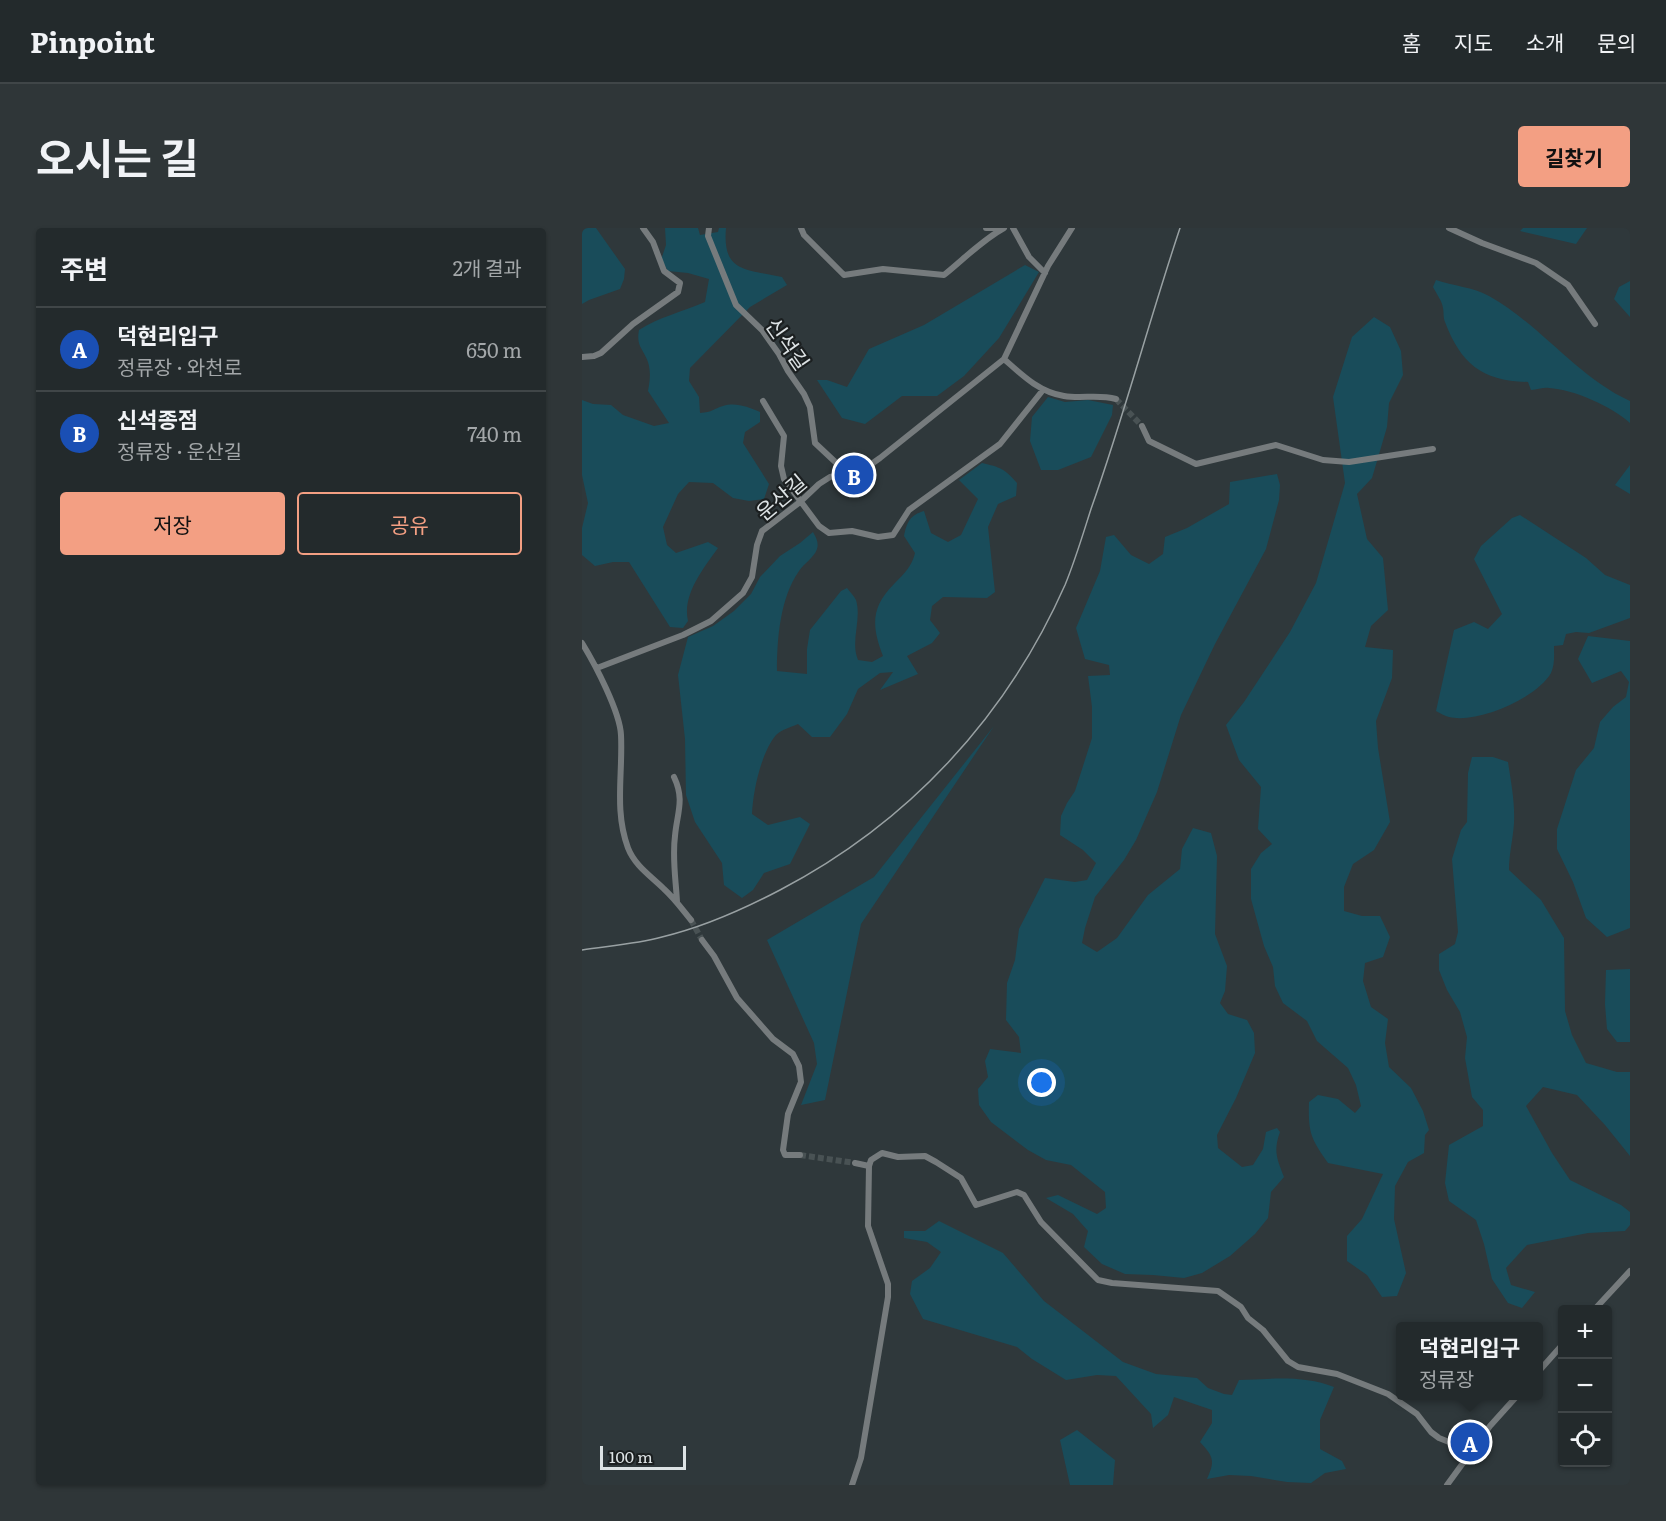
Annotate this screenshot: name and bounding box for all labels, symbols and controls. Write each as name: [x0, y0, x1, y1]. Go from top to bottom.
text: Pinpoint: [30, 20, 155, 62]
text: 홈: [1402, 26, 1421, 57]
text: 지도: [1454, 26, 1493, 57]
text: 소개: [1526, 26, 1564, 57]
text: 문의: [1597, 26, 1636, 57]
text: 오시는 길: [36, 125, 199, 187]
button: 길찾기: [1518, 126, 1630, 187]
text: 주변: [60, 248, 108, 287]
text: 2개 결과: [453, 252, 522, 282]
street label: 신석길: [760, 310, 818, 376]
text: 덕현리입구: [117, 318, 218, 351]
text: A: [72, 334, 87, 364]
text: 650 m: [466, 334, 522, 364]
text: 정류장 · 와천로: [117, 351, 242, 381]
text: 신석종점: [117, 402, 198, 435]
text: B: [73, 418, 86, 448]
text: 740 m: [467, 418, 522, 448]
text: 정류장 · 운산길: [117, 435, 242, 465]
pin: B: [834, 452, 874, 498]
street label: 운산길: [748, 465, 812, 527]
button: 저장: [60, 492, 285, 555]
button: 공유: [297, 492, 522, 555]
your location: [1027, 1068, 1056, 1097]
map controls: [1558, 1305, 1612, 1467]
button: +: [1558, 1305, 1612, 1359]
popup: [1396, 1322, 1543, 1400]
text: 덕현리입구: [1419, 1330, 1520, 1363]
button: −: [1558, 1359, 1612, 1413]
text: 정류장: [1419, 1363, 1474, 1393]
button: locate: [1558, 1413, 1612, 1467]
pin: A: [1450, 1420, 1490, 1464]
scale bar: [600, 1443, 686, 1470]
text: 100 m: [609, 1444, 653, 1468]

